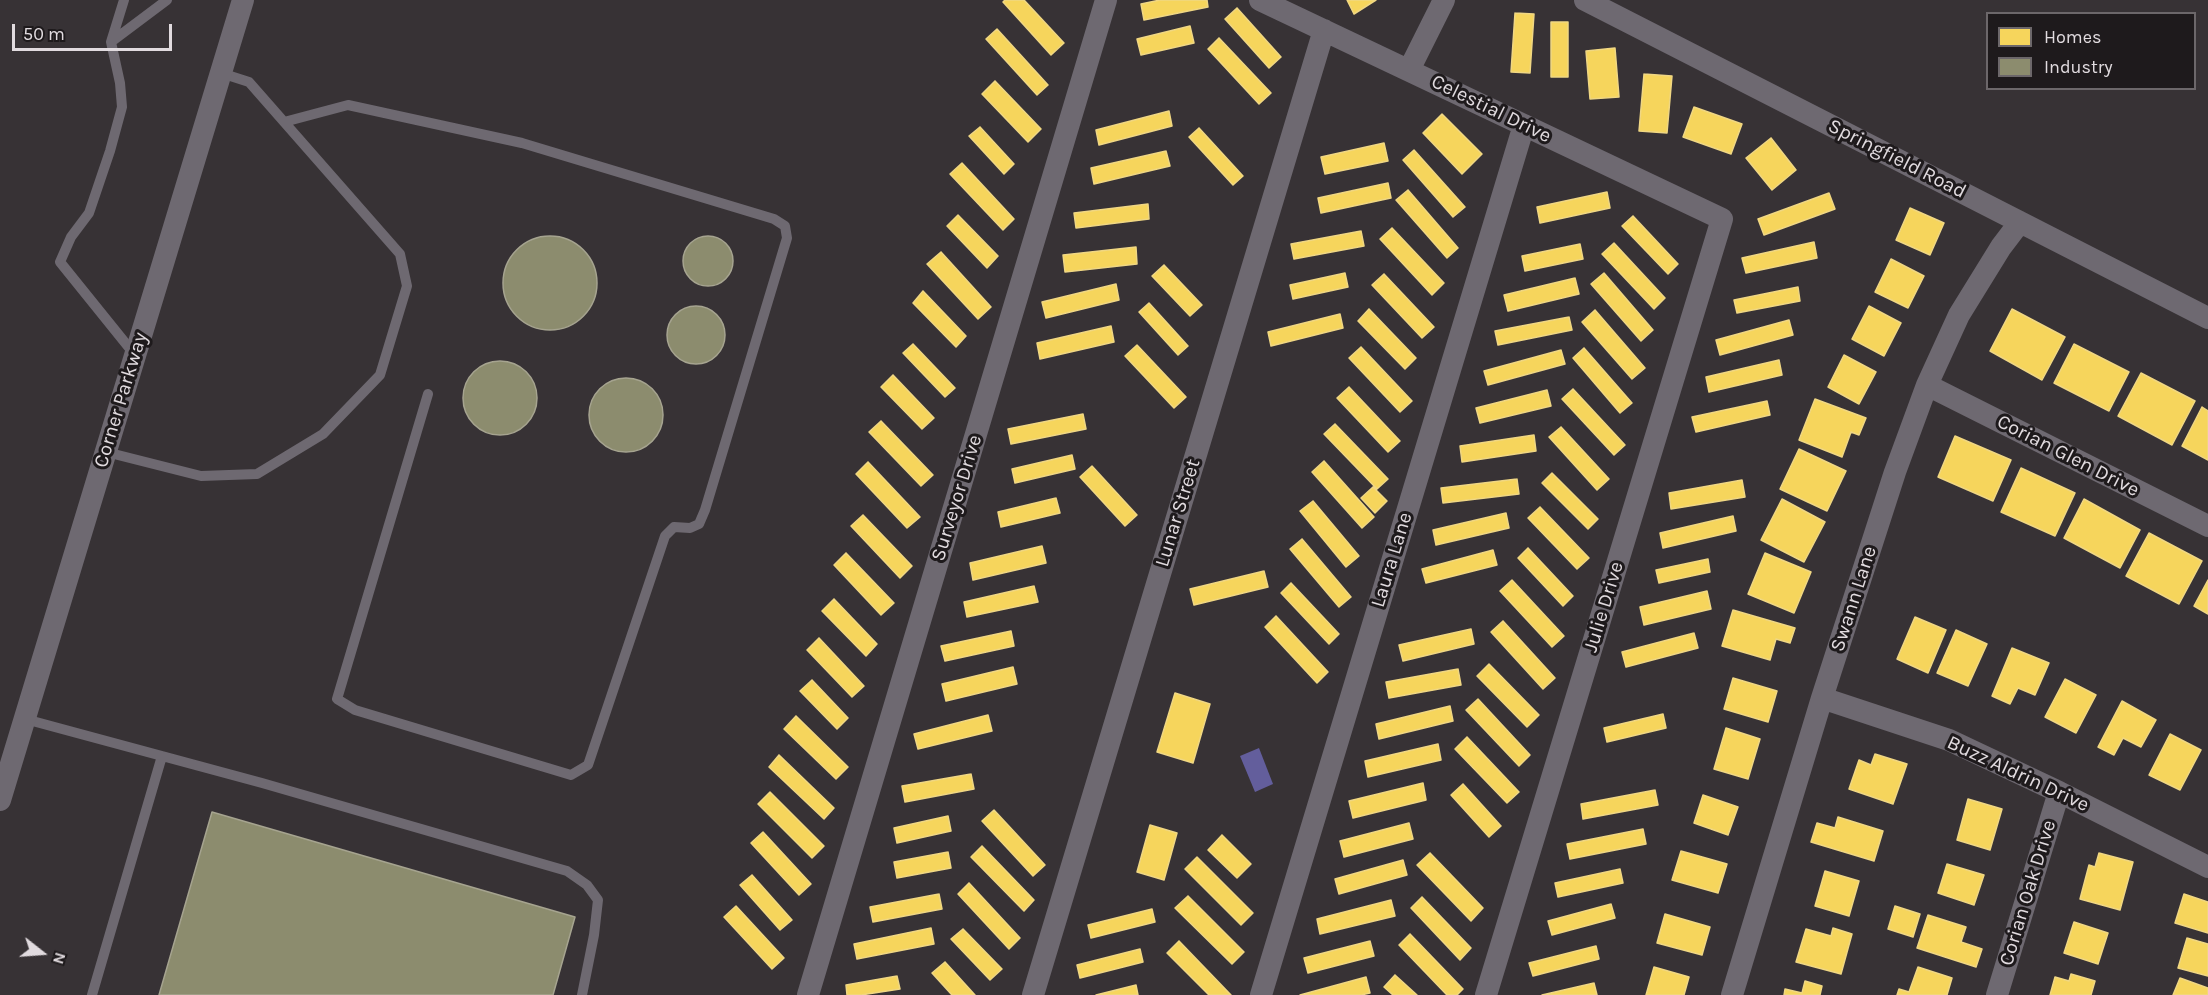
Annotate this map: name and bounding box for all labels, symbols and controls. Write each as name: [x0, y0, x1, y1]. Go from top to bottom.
scale bar: [15, 12, 176, 50]
legend: [1986, 12, 2196, 90]
text: 50 m: [23, 23, 65, 45]
text: Homes: [2044, 26, 2101, 48]
text: Industry: [2044, 56, 2113, 78]
street label: Celestial Drive: [1427, 70, 1555, 148]
street label: Springfield Road: [1824, 114, 1970, 204]
street label: Corner Parkway: [89, 329, 153, 471]
street label: Corian Glen Drive: [1993, 410, 2143, 502]
street label: Surveyor Drive: [926, 432, 988, 564]
street label: Lunar Street: [1150, 456, 1206, 570]
street label: Laura Lane: [1366, 510, 1418, 610]
street label: Swann Lane: [1826, 543, 1882, 655]
street label: Julie Drive: [1579, 559, 1629, 655]
street label: Buzz Aldrin Drive: [1943, 731, 2093, 817]
street label: Corian Oak Drive: [1994, 817, 2062, 969]
north arrow: [12, 923, 72, 983]
text: N: [49, 950, 70, 967]

